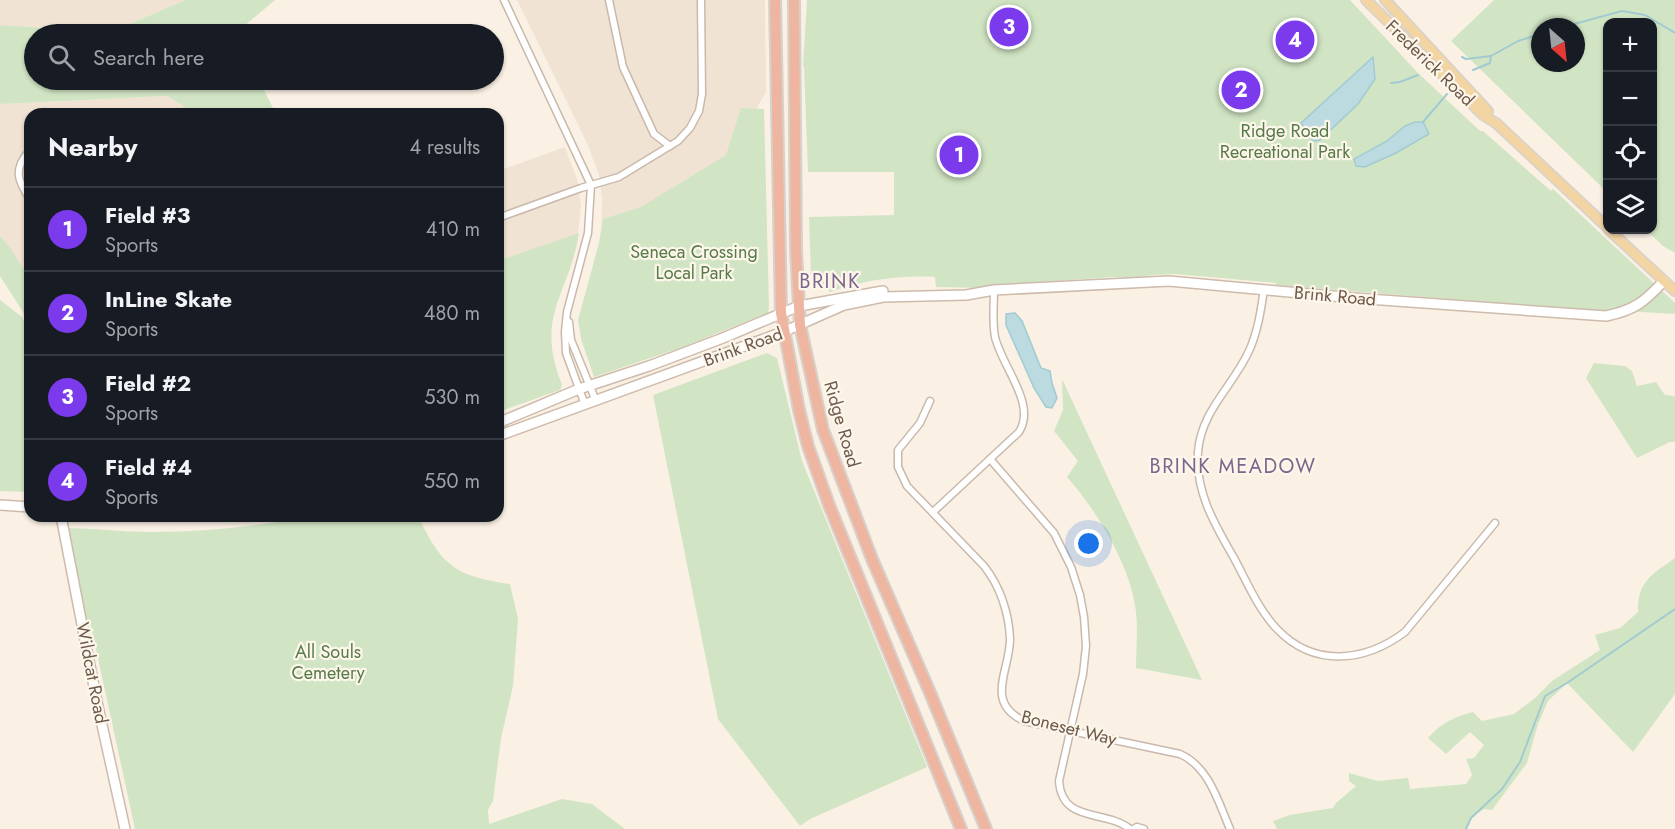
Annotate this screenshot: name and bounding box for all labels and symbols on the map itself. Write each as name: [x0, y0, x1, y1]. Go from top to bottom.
pin: 3: [990, 4, 1028, 50]
street label: Frederick Road: [1380, 14, 1480, 112]
pin: 4: [1276, 18, 1314, 63]
north arrow: [1531, 18, 1585, 72]
pin: 2: [1222, 68, 1260, 112]
park label: Ridge Road Recreational Park: [1220, 118, 1350, 165]
pin: 1: [940, 132, 978, 178]
park label: Seneca Crossing Local Park: [630, 239, 758, 286]
district label: BRINK: [799, 267, 861, 296]
street label: Brink Road: [1293, 279, 1377, 313]
street label: Brink Road: [700, 321, 786, 373]
street label: Ridge Road: [817, 378, 867, 470]
district label: BRINK MEADOW: [1149, 452, 1317, 481]
your location: [1074, 529, 1103, 558]
street label: Wildcat Road: [69, 620, 115, 726]
park label: All Souls Cemetery: [291, 639, 365, 686]
street label: Boneset Way: [1019, 704, 1119, 752]

